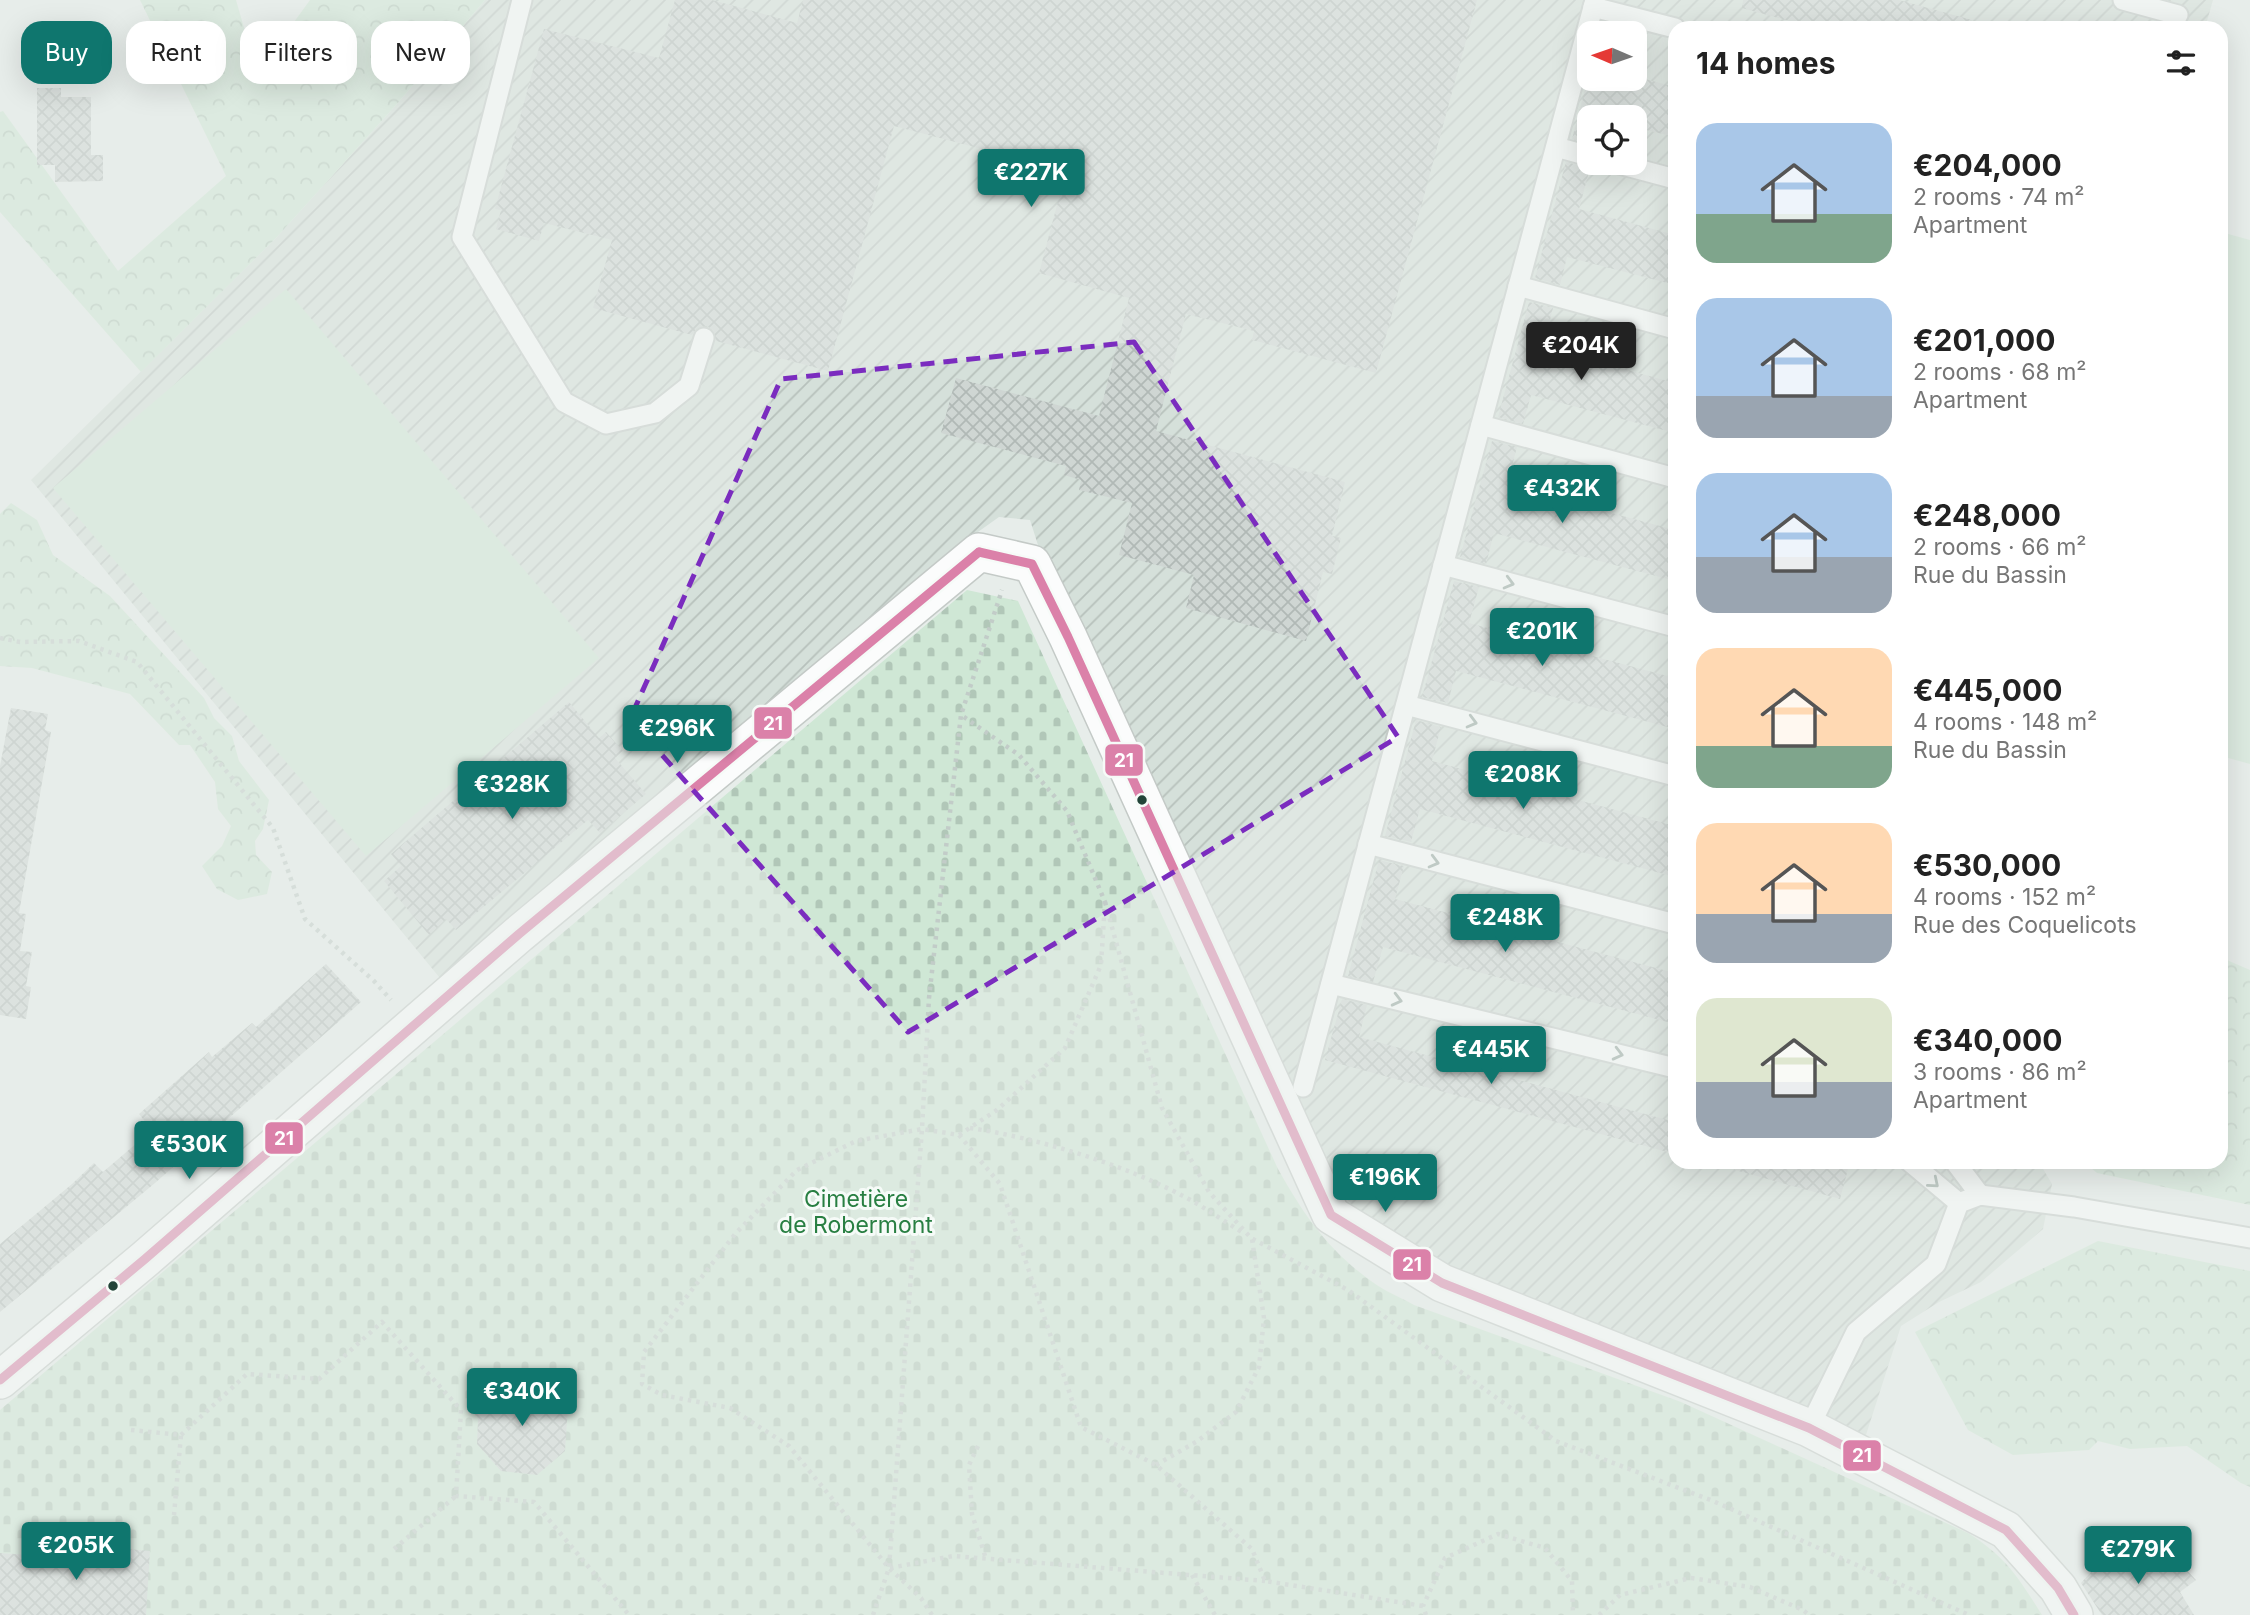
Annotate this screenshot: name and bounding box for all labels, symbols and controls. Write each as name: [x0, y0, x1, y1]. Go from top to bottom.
chip: Buy: [21, 21, 112, 84]
chip: Rent: [126, 21, 226, 84]
chip: Filters: [240, 21, 357, 84]
chip: New: [371, 21, 470, 84]
north arrow: [1577, 21, 1647, 91]
map controls: [1577, 21, 1647, 175]
icon: filters: [2162, 44, 2200, 82]
text: 14 homes: [1696, 45, 1835, 81]
button: locate: [1577, 105, 1647, 175]
text: €204,000: [1913, 147, 2062, 183]
pin: €227K: [982, 150, 1080, 209]
icon: home: [1752, 151, 1836, 235]
text: €227K: [994, 158, 1068, 186]
text: 2 rooms · 74 m²: [1913, 183, 2085, 211]
text: Apartment: [1913, 211, 2027, 239]
pin: €204K: [1532, 322, 1630, 382]
text: €201,000: [1913, 322, 2055, 358]
icon: home: [1752, 326, 1836, 410]
text: €204K: [1542, 331, 1620, 359]
text: 2 rooms · 68 m²: [1913, 358, 2086, 386]
text: Apartment: [1913, 386, 2027, 414]
pin: €432K: [1513, 466, 1611, 525]
text: €432K: [1523, 474, 1601, 502]
text: €248,000: [1913, 497, 2061, 533]
icon: home: [1752, 501, 1836, 585]
text: 2 rooms · 66 m²: [1913, 533, 2087, 561]
text: Rue du Bassin: [1913, 561, 2067, 589]
one-way arrow: [1503, 575, 1515, 589]
pin: €201K: [1493, 608, 1591, 668]
text: €201K: [1506, 617, 1578, 645]
text: €445,000: [1913, 672, 2062, 708]
icon: home: [1752, 676, 1836, 760]
pin: €296K: [628, 706, 726, 765]
line badge: 21: [753, 706, 793, 740]
text: 4 rooms · 148 m²: [1913, 708, 2097, 736]
text: 21: [763, 712, 783, 735]
text: €296K: [639, 714, 715, 742]
one-way arrow: [1466, 714, 1478, 728]
text: Rue du Bassin: [1913, 736, 2067, 764]
line badge: 21: [1104, 743, 1144, 777]
text: 21: [1114, 749, 1134, 772]
pin: €208K: [1474, 752, 1572, 811]
text: €208K: [1484, 760, 1562, 788]
pin: €328K: [463, 762, 561, 821]
text: €328K: [474, 770, 550, 798]
unlabelled marker: [1135, 793, 1149, 807]
text: €530,000: [1913, 847, 2061, 883]
icon: home: [1752, 851, 1836, 935]
one-way arrow: [1428, 854, 1440, 868]
text: 4 rooms · 152 m²: [1913, 883, 2096, 911]
pin: €248K: [1456, 894, 1554, 954]
text: €248K: [1467, 903, 1543, 931]
text: Rue des Coquelicots: [1913, 911, 2137, 939]
one-way arrow: [1391, 992, 1403, 1006]
text: €340,000: [1913, 1022, 2062, 1058]
pin: €445K: [1442, 1026, 1540, 1086]
icon: home: [1752, 1026, 1836, 1110]
text: €445K: [1452, 1035, 1530, 1063]
one-way arrow: [1612, 1046, 1624, 1060]
text: 3 rooms · 86 m²: [1913, 1058, 2087, 1086]
text: Apartment: [1913, 1086, 2027, 1114]
line badge: 21: [264, 1121, 304, 1155]
pin: €530K: [140, 1122, 238, 1181]
text: 21: [274, 1127, 294, 1150]
text: €530K: [150, 1130, 228, 1158]
pin: €196K: [1336, 1154, 1434, 1214]
text: €196K: [1349, 1163, 1421, 1191]
one-way arrow: [1927, 1174, 1939, 1187]
park label: Cimetière de Robermont: [779, 1185, 933, 1239]
line badge: 21: [1392, 1248, 1432, 1281]
text: 21: [1402, 1253, 1422, 1276]
unlabelled marker: [106, 1279, 120, 1293]
pin: €340K: [473, 1368, 571, 1428]
text: €340K: [483, 1377, 561, 1405]
line badge: 21: [1842, 1439, 1882, 1472]
text: 21: [1852, 1444, 1872, 1467]
pin: €205K: [27, 1522, 125, 1582]
pin: €279K: [2089, 1526, 2187, 1586]
text: €205K: [38, 1531, 115, 1559]
text: €279K: [2101, 1535, 2175, 1563]

